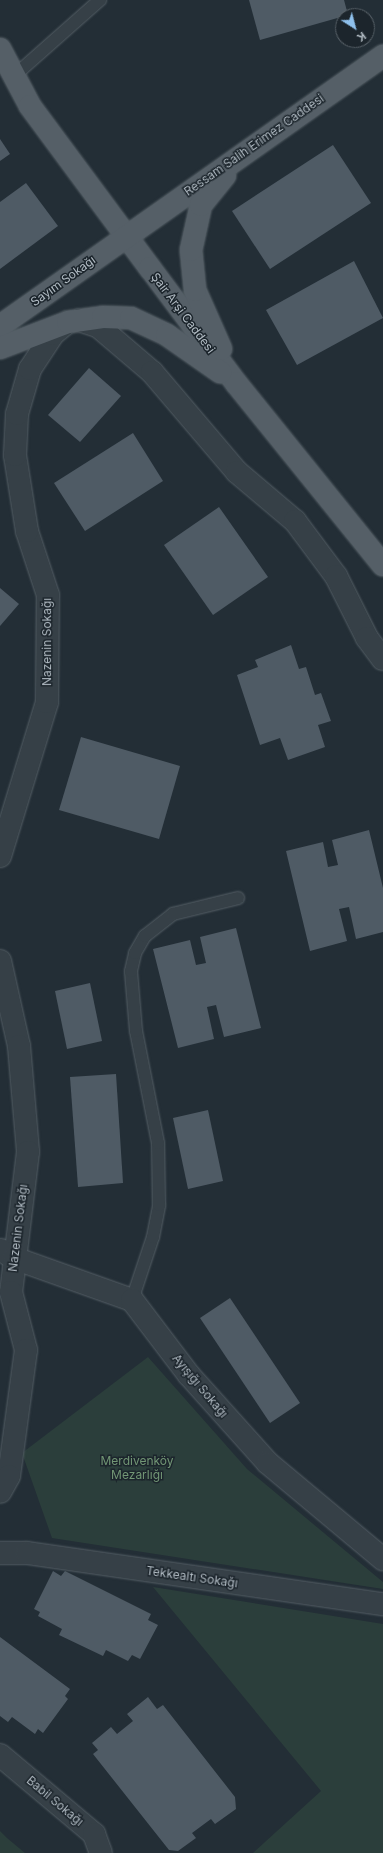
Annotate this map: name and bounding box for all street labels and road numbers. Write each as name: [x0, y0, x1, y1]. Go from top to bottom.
street label: Ressam Salih Erimez Caddesi: [181, 91, 327, 199]
street label: Sayım Sokağı: [28, 253, 98, 309]
street label: Şair Arşi Caddesi: [148, 270, 218, 356]
street label: Nazenin Sokağı: [40, 598, 54, 686]
street label: Nazenin Sokağı: [5, 1183, 31, 1273]
street label: Ayışığı Sokağı: [169, 1351, 231, 1421]
street label: Tekkealtı Sokağı: [145, 1563, 239, 1591]
street label: Babil Sokağı: [24, 1773, 86, 1829]

